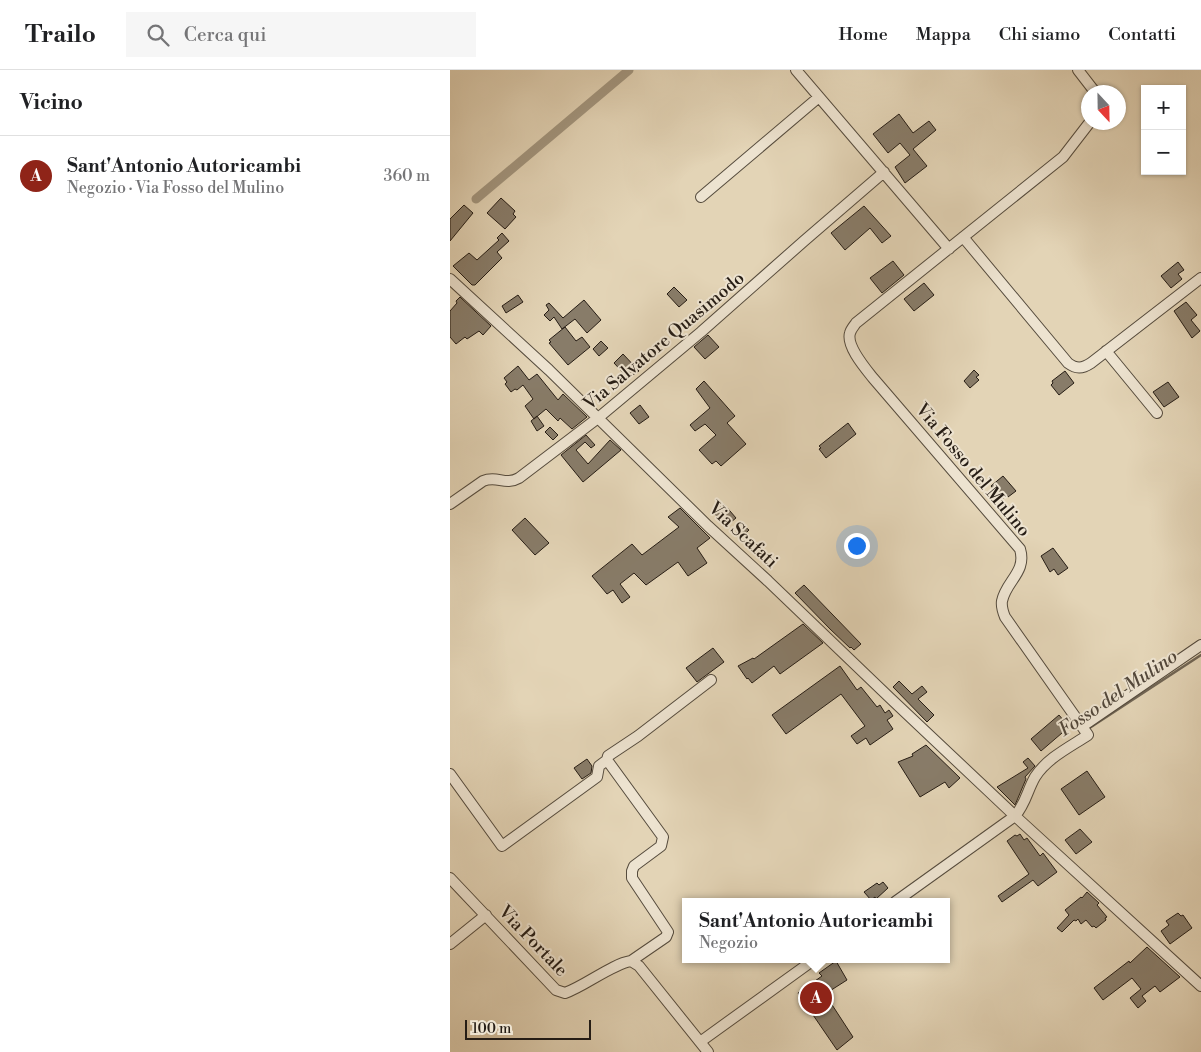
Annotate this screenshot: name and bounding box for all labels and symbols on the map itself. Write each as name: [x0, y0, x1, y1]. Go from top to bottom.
north arrow: [1081, 85, 1126, 130]
street label: Via Salvatore Quasimodo: [578, 267, 749, 416]
street label: Via Fosso del Mulino: [910, 398, 1036, 542]
street label: Via Scafati: [703, 496, 783, 573]
your location: [844, 533, 870, 559]
water label: Fosso del Mulino: [1054, 644, 1182, 742]
street label: Via Portale: [493, 900, 573, 981]
pin: A: [800, 979, 832, 1017]
scale bar: [465, 1017, 591, 1040]

